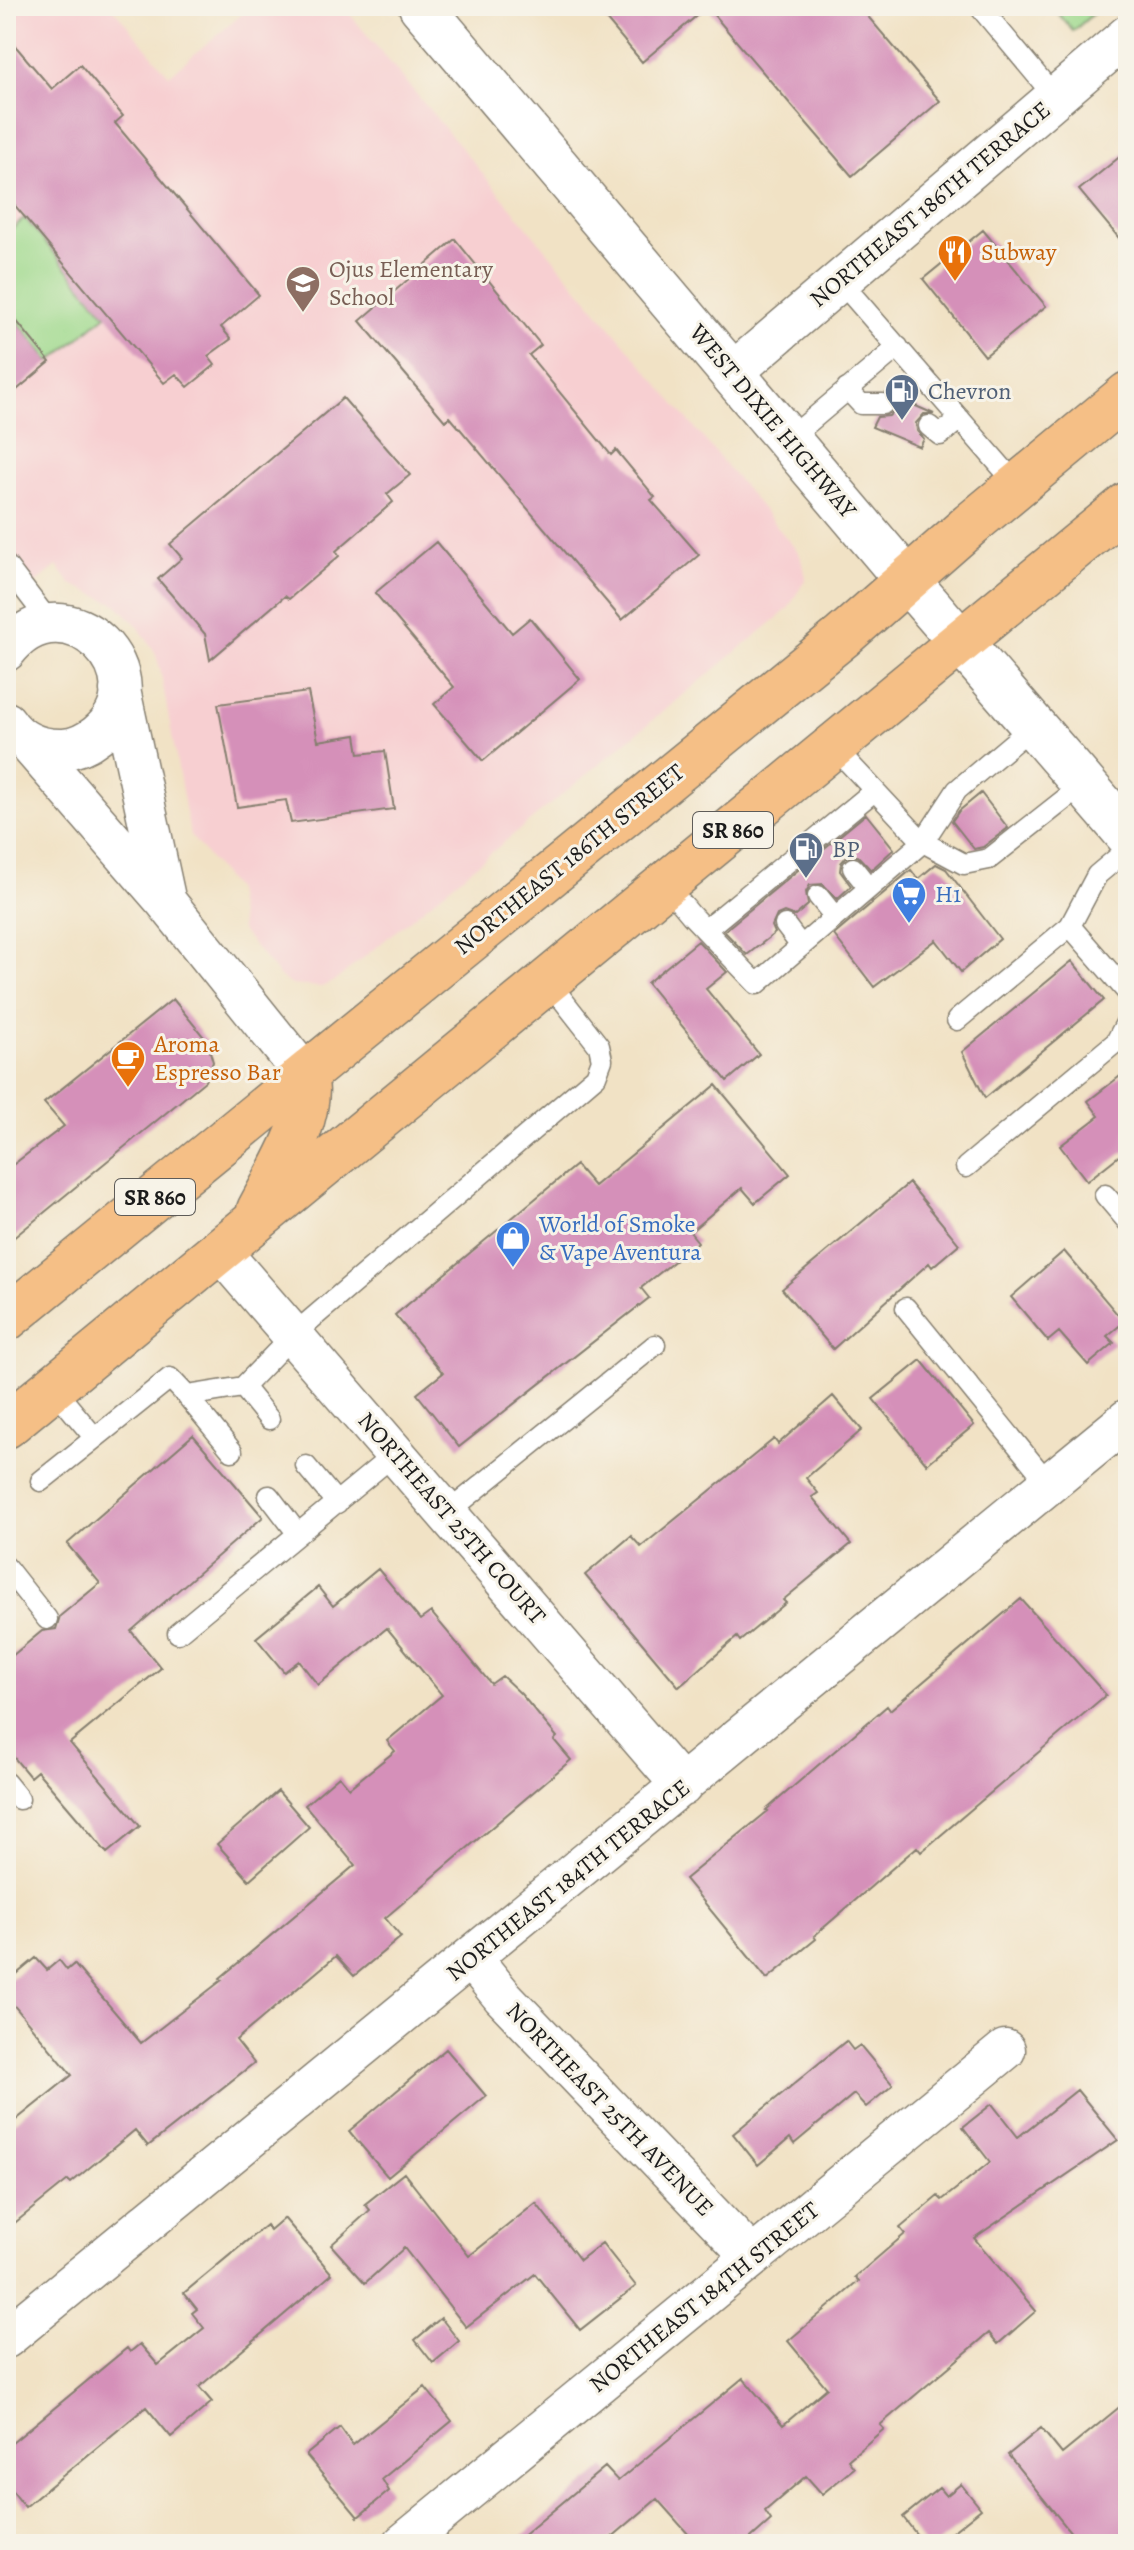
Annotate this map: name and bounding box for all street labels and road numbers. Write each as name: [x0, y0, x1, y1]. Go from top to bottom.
street label: NORTHEAST 186TH TERRACE: [803, 94, 1057, 314]
street label: WEST DIXIE HIGHWAY: [682, 316, 864, 526]
street label: NORTHEAST 186TH STREET: [447, 756, 691, 962]
road number: SR 860: [693, 812, 773, 848]
road number: SR 860: [115, 1179, 195, 1215]
street label: NORTHEAST 25TH COURT: [351, 1405, 553, 1631]
street label: NORTHEAST 184TH TERRACE: [440, 1772, 696, 1988]
street label: NORTHEAST 25TH AVENUE: [499, 1995, 721, 2223]
street label: NORTHEAST 184TH STREET: [582, 2194, 826, 2400]

